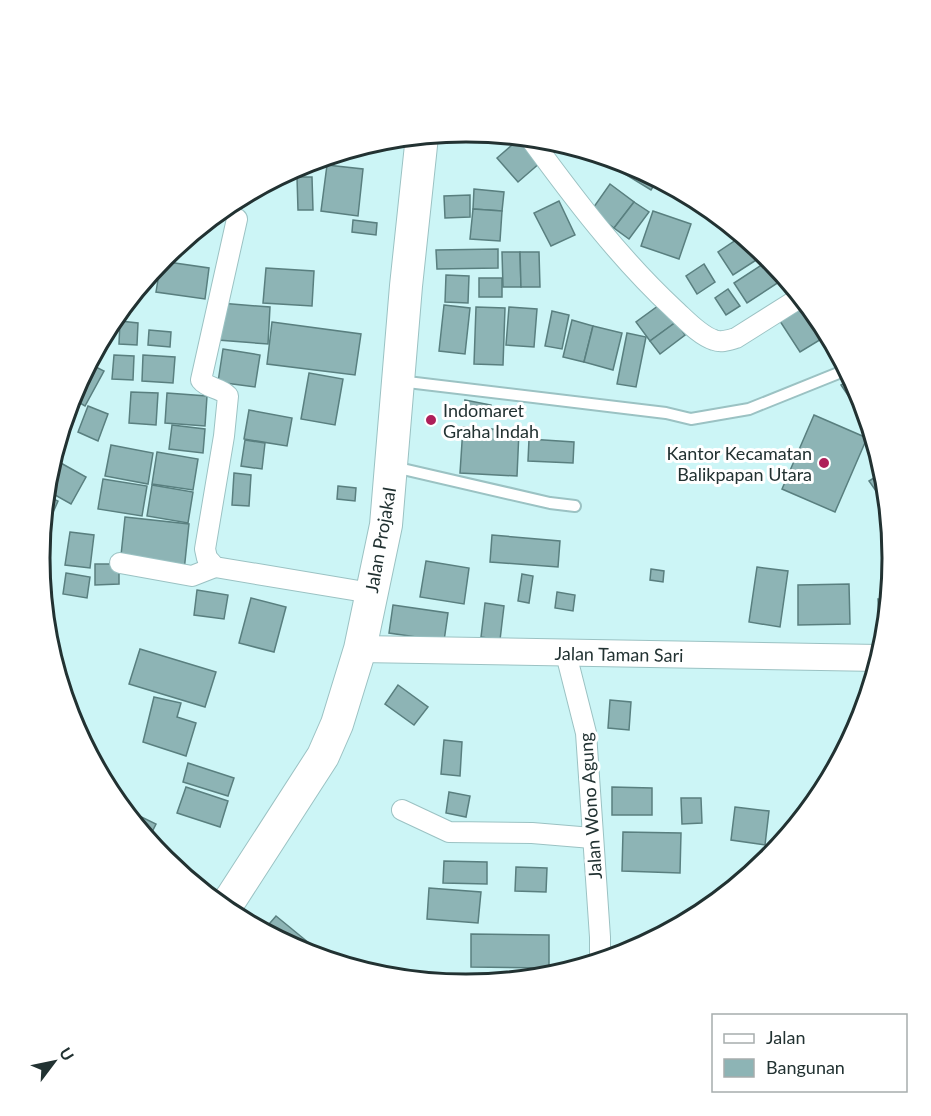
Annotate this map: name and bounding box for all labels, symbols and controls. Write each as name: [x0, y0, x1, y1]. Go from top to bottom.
place label: Indomaret Graha Indah: [443, 399, 539, 442]
marker: Indomaret Graha Indah: [424, 413, 438, 427]
place label: Kantor Kecamatan Balikpapan Utara: [667, 442, 812, 485]
marker: Kantor Kecamatan Balikpapan Utara: [817, 456, 831, 470]
street label: Jalan Projakal: [360, 486, 400, 594]
street label: Jalan Taman Sari: [554, 642, 684, 666]
street label: Jalan Wono Agung: [574, 732, 606, 880]
legend: [712, 1014, 907, 1092]
text: Jalan: [766, 1026, 805, 1048]
north arrow: [24, 1032, 84, 1092]
text: U: [56, 1044, 78, 1064]
text: Bangunan: [766, 1056, 845, 1078]

